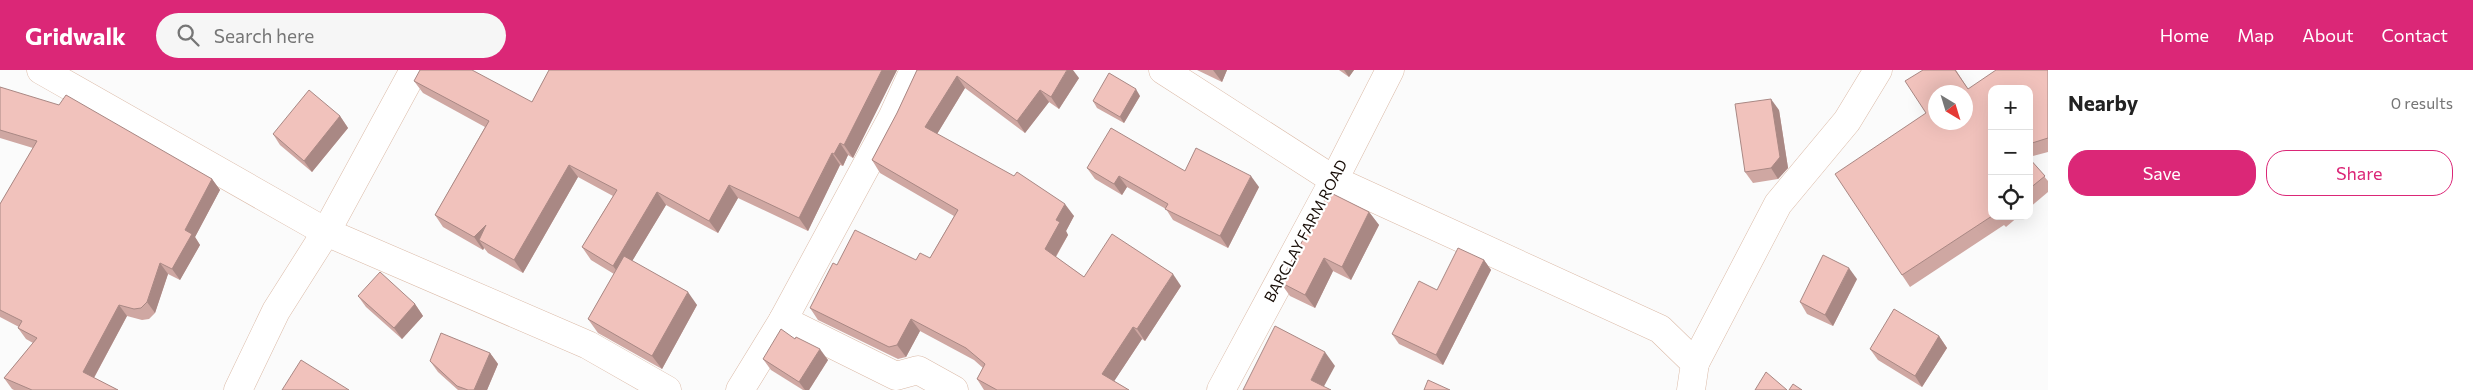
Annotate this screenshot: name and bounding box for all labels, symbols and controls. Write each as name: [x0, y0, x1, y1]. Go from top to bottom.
search box: [156, 13, 506, 58]
text: Gridwalk: [25, 21, 126, 50]
icon: search: [174, 21, 202, 49]
text: Search here: [214, 24, 314, 47]
text: Home: [2160, 24, 2209, 46]
text: Map: [2237, 24, 2274, 46]
text: About: [2302, 24, 2354, 46]
text: Contact: [2382, 24, 2448, 46]
north arrow: [1928, 85, 1973, 130]
map controls: [1988, 85, 2033, 220]
button: +: [1988, 85, 2033, 130]
text: Nearby: [2068, 90, 2138, 115]
text: 0 results: [2391, 93, 2453, 112]
button: −: [1988, 130, 2033, 175]
button: Save: [2068, 150, 2256, 196]
button: Share: [2266, 150, 2453, 196]
street label: BARCLAY FARM ROAD: [1260, 156, 1350, 305]
button: locate: [1988, 175, 2033, 220]

